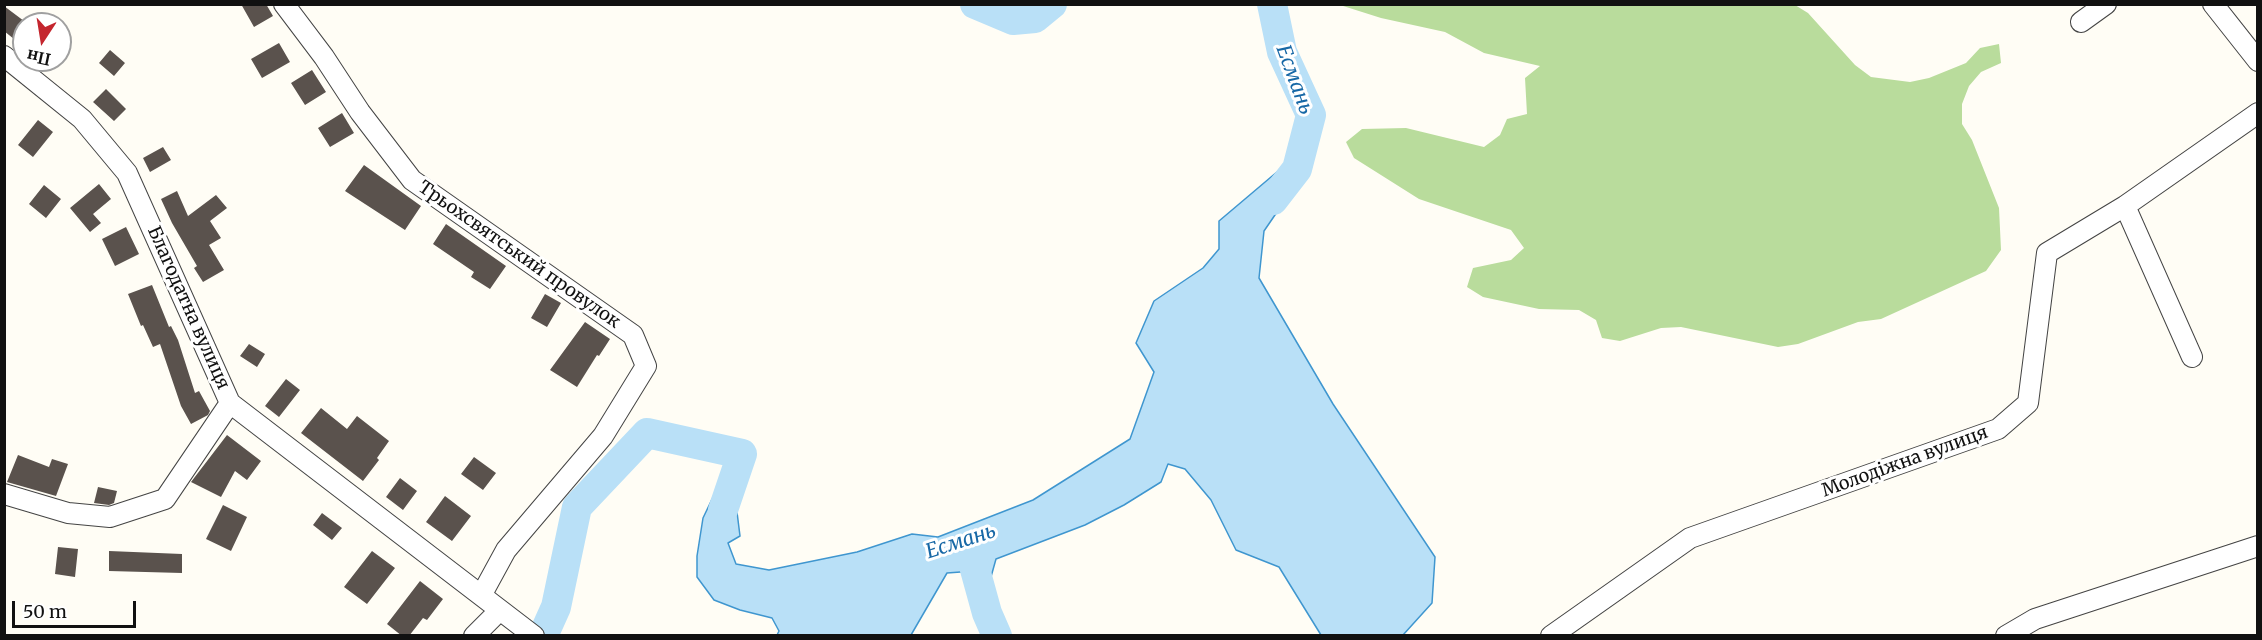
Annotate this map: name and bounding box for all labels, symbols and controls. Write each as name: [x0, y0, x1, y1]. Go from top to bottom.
north arrow: [12, 12, 72, 72]
water label: Есмань: [1270, 42, 1318, 118]
text: Пн: [25, 45, 53, 70]
street label: Трьохсвятський провулок: [414, 177, 624, 333]
street label: Благодатна вулиця: [142, 223, 234, 393]
street label: Молодіжна вулиця: [1819, 422, 1991, 502]
water label: Есмань: [923, 519, 999, 565]
scale bar: [15, 589, 140, 627]
text: 50 m: [23, 600, 67, 623]

